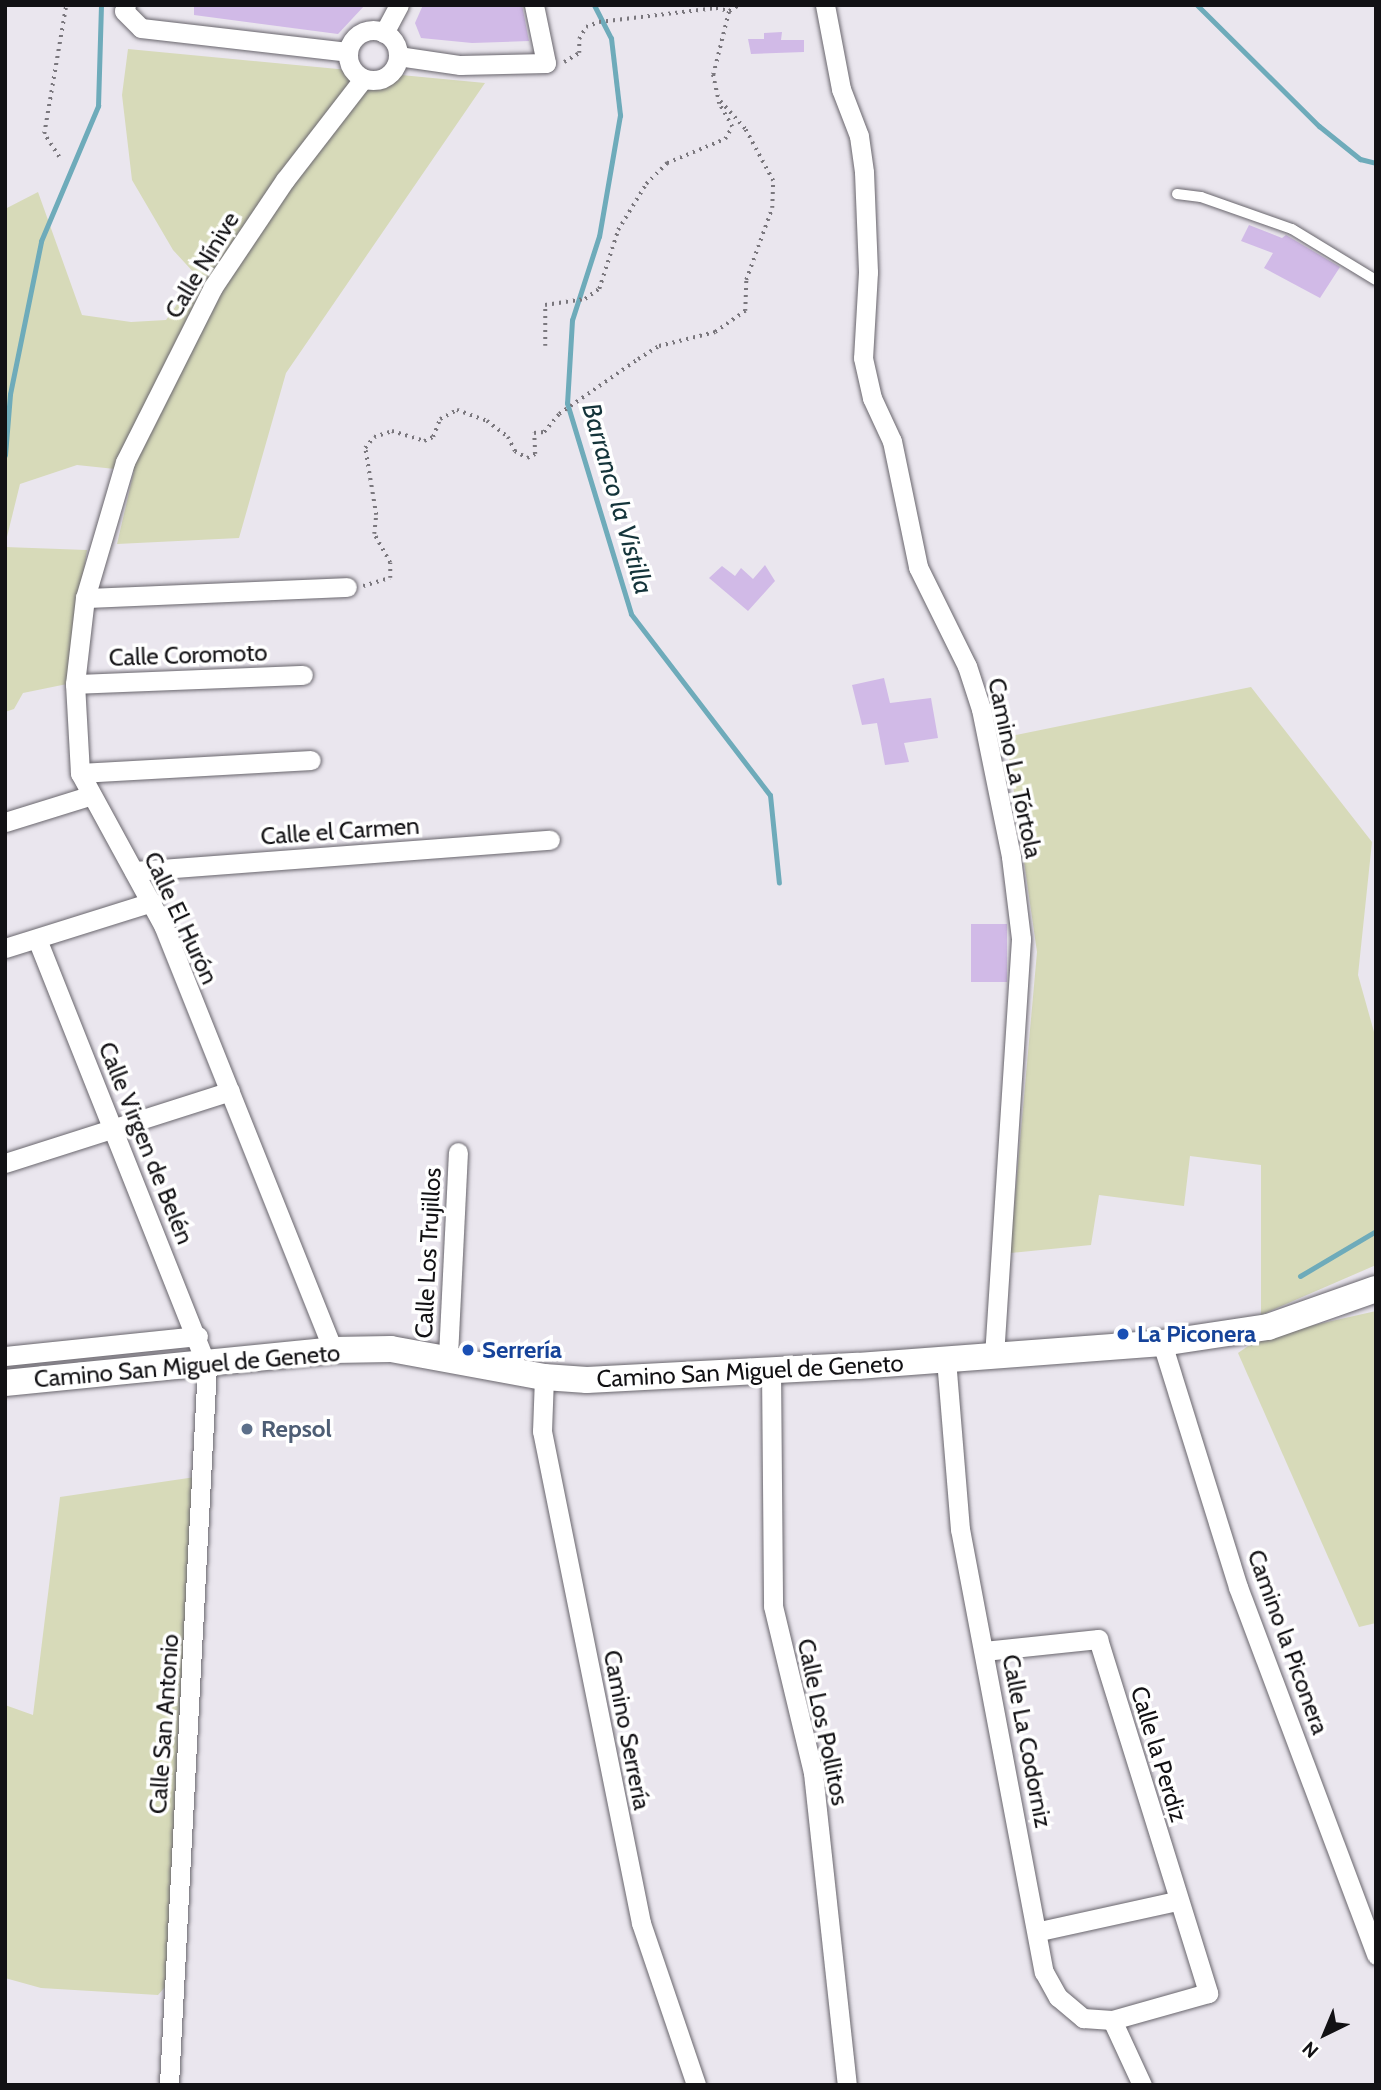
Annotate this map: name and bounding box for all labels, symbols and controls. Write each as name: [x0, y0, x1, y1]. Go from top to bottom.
street label: Calle Nínive: [159, 206, 245, 324]
water label: Barranco la Vistilla: [575, 400, 659, 598]
street label: Calle Coromoto: [108, 638, 268, 672]
street label: Camino La Tórtola: [982, 675, 1048, 861]
street label: Calle el Carmen: [260, 811, 420, 851]
street label: Calle El Hurón: [138, 847, 224, 989]
street label: Calle Virgen de Belén: [92, 1038, 200, 1248]
street label: Calle Los Trujillos: [409, 1167, 447, 1339]
place label: La Piconera: [1137, 1320, 1256, 1348]
marker: La Piconera: [1115, 1326, 1131, 1342]
place label: Serrería: [482, 1336, 562, 1364]
street label: Camino San Miguel de Geneto: [33, 1338, 341, 1394]
marker: Serrería: [460, 1342, 476, 1358]
street label: Camino San Miguel de Geneto: [596, 1349, 904, 1393]
place label: Repsol: [261, 1415, 332, 1443]
marker: Repsol: [239, 1421, 255, 1437]
street label: Camino la Piconera: [1241, 1546, 1335, 1738]
street label: Calle San Antonio: [143, 1633, 185, 1815]
street label: Calle Los Pollitos: [791, 1636, 855, 1808]
street label: Camino Serrería: [597, 1648, 657, 1812]
street label: Calle La Codorniz: [996, 1652, 1058, 1830]
street label: Calle la Perdiz: [1125, 1683, 1193, 1825]
north arrow: [1290, 1999, 1360, 2069]
text: N: [1298, 2037, 1323, 2063]

